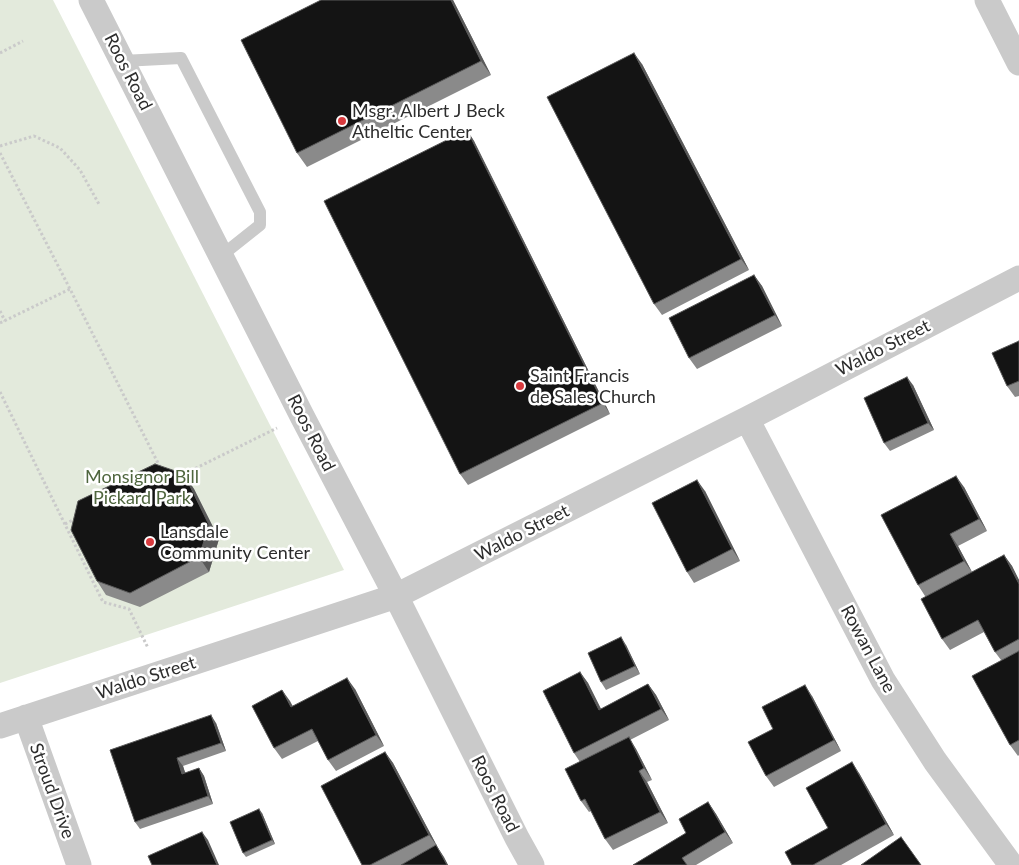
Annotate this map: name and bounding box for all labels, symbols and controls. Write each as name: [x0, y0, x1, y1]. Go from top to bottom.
street label: Roos Road: [99, 30, 157, 114]
place label: Msgr. Albert J Beck Atheltic Center: [352, 100, 505, 142]
marker: Msgr. Albert J Beck Atheltic Center: [336, 115, 348, 127]
street label: Waldo Street: [832, 315, 934, 381]
place label: Saint Francis de Sales Church: [530, 365, 656, 408]
marker: Saint Francis de Sales Church: [514, 380, 526, 392]
street label: Roos Road: [282, 391, 340, 475]
park label: Monsignor Bill Pickard Park: [85, 466, 199, 508]
street label: Waldo Street: [471, 500, 573, 566]
place label: Lansdale Community Center: [160, 521, 310, 564]
marker: Lansdale Community Center: [144, 536, 156, 548]
street label: Rowan Lane: [836, 601, 900, 697]
street label: Waldo Street: [94, 652, 198, 704]
street label: Stroud Drive: [25, 740, 79, 842]
street label: Roos Road: [466, 752, 524, 836]

